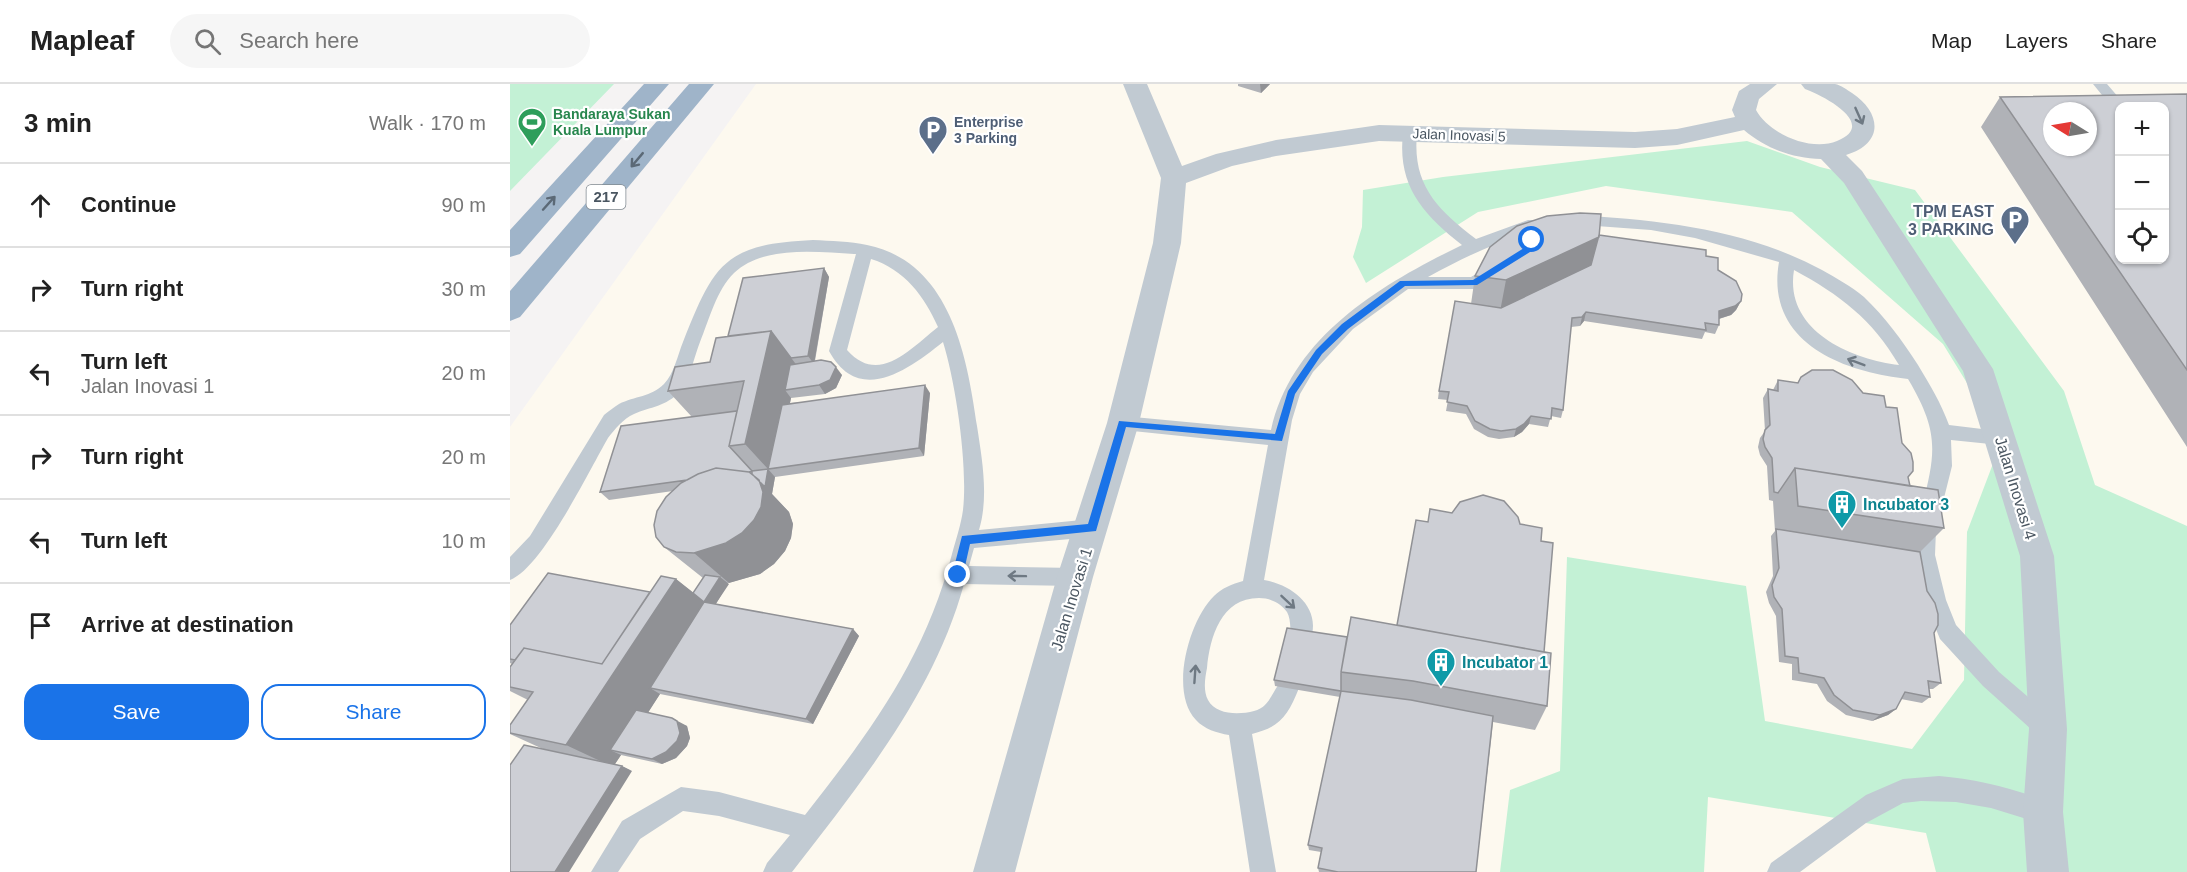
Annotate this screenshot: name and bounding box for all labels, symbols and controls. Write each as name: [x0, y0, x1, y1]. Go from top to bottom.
search box: [170, 14, 590, 68]
text: Mapleaf: [30, 25, 134, 56]
icon: search: [191, 25, 224, 58]
text: Search here: [239, 28, 359, 53]
text: Map: [1931, 29, 1972, 52]
text: Layers: [2005, 29, 2068, 52]
text: Share: [2101, 29, 2157, 52]
north arrow: [2043, 102, 2097, 156]
map controls: [2115, 102, 2169, 264]
button: +: [2115, 102, 2169, 156]
sports icon: Bandaraya Sukan Kuala Lumpur: [516, 106, 548, 148]
place label: Bandaraya Sukan Kuala Lumpur: [553, 106, 671, 138]
one-way arrow: [1854, 107, 1865, 125]
text: 3 min: [24, 108, 92, 138]
text: Walk · 170 m: [369, 112, 486, 134]
parking icon: Enterprise 3 Parking: [917, 114, 949, 156]
place label: Enterprise 3 Parking: [954, 114, 1023, 146]
street label: Jalan Inovasi 5: [1412, 125, 1506, 145]
one-way arrow: [630, 152, 644, 167]
button: −: [2115, 156, 2169, 210]
road number: 217: [586, 185, 626, 209]
icon: ahead: [24, 189, 57, 222]
text: Continue: [81, 192, 176, 217]
text: 90 m: [442, 194, 486, 216]
one-way arrow: [542, 196, 556, 211]
place label: TPM EAST 3 PARKING: [1908, 203, 1994, 238]
parking icon: TPM EAST 3 PARKING: [1999, 204, 2031, 246]
button: locate: [2115, 210, 2169, 264]
route start: [1518, 226, 1544, 252]
icon: right: [24, 273, 57, 306]
text: Turn right: [81, 276, 183, 301]
text: 30 m: [442, 278, 486, 300]
text: Turn left: [81, 349, 167, 374]
one-way arrow: [1847, 356, 1866, 367]
icon: left: [24, 357, 57, 390]
text: 20 m: [442, 362, 486, 384]
text: Jalan Inovasi 1: [81, 375, 214, 397]
street label: Jalan Inovasi 4: [1992, 435, 2039, 542]
icon: right: [24, 441, 57, 474]
text: Turn right: [81, 444, 183, 469]
text: 20 m: [442, 446, 486, 468]
building icon: Incubator 3: [1826, 488, 1858, 530]
place label: Incubator 3: [1863, 496, 1949, 513]
icon: left: [24, 525, 57, 558]
text: Turn left: [81, 528, 167, 553]
text: 10 m: [442, 530, 486, 552]
street label: Jalan Inovasi 1: [1048, 546, 1095, 653]
route end: [944, 561, 970, 587]
one-way arrow: [1007, 570, 1027, 582]
one-way arrow: [1280, 595, 1295, 609]
icon: arrive: [24, 609, 57, 642]
text: Arrive at destination: [81, 612, 294, 637]
building icon: Incubator 1: [1425, 646, 1457, 688]
place label: Incubator 1: [1462, 654, 1548, 671]
one-way arrow: [1190, 664, 1201, 684]
button: Save: [24, 684, 249, 740]
button: Share: [261, 684, 486, 740]

